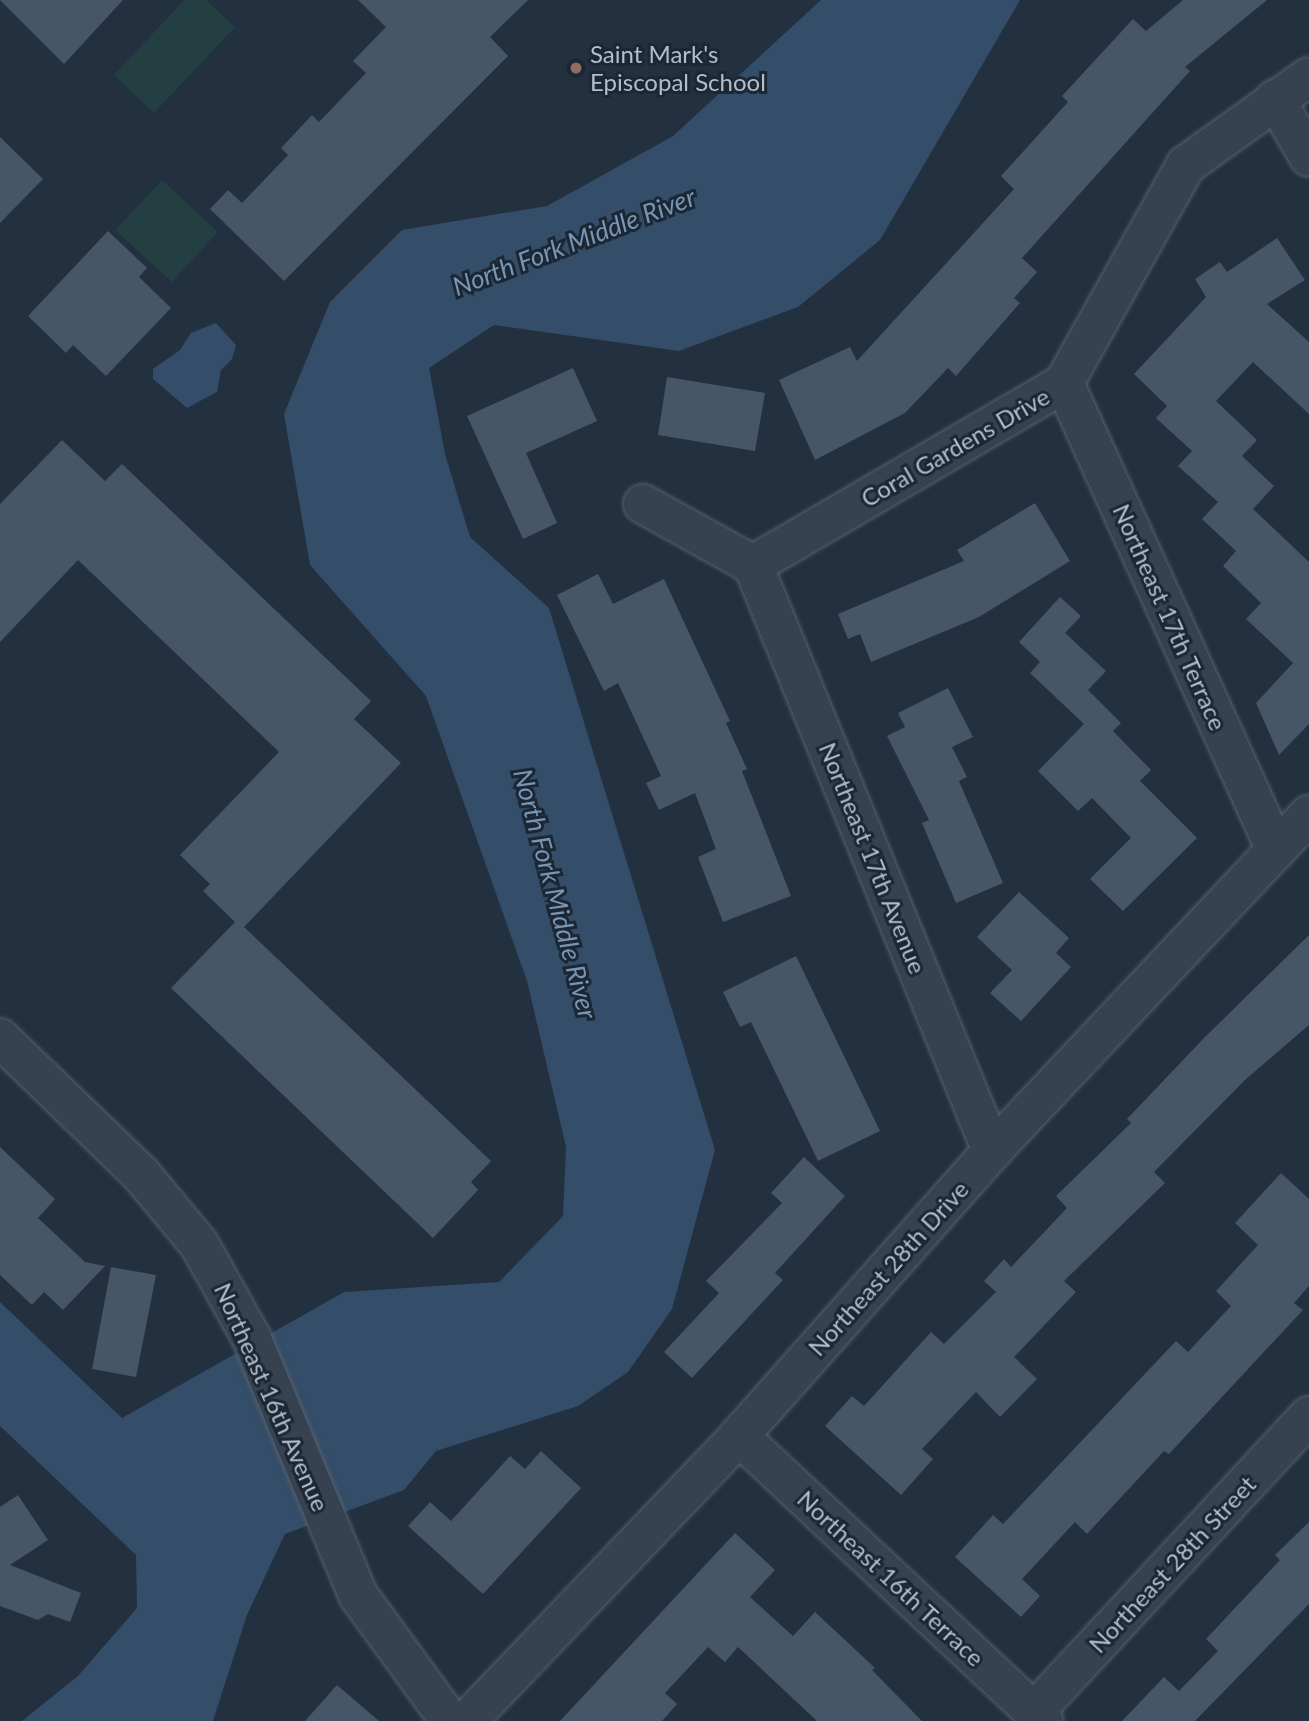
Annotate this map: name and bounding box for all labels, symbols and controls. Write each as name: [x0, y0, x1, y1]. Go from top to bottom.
place label: Saint Mark's Episcopal School: [590, 40, 766, 96]
marker: Saint Mark's Episcopal School: [568, 60, 584, 76]
water label: North Fork Middle River: [448, 181, 700, 303]
street label: Coral Gardens Drive: [856, 381, 1054, 513]
street label: Northeast 17th Terrace: [1107, 499, 1233, 735]
street label: Northeast 17th Avenue: [813, 738, 933, 978]
water label: North Fork Middle River: [507, 766, 603, 1022]
street label: Northeast 28th Drive: [802, 1175, 974, 1361]
street label: Northeast 16th Avenue: [209, 1278, 335, 1516]
street label: Northeast 28th Street: [1083, 1470, 1261, 1658]
street label: Northeast 16th Terrace: [792, 1484, 990, 1672]

